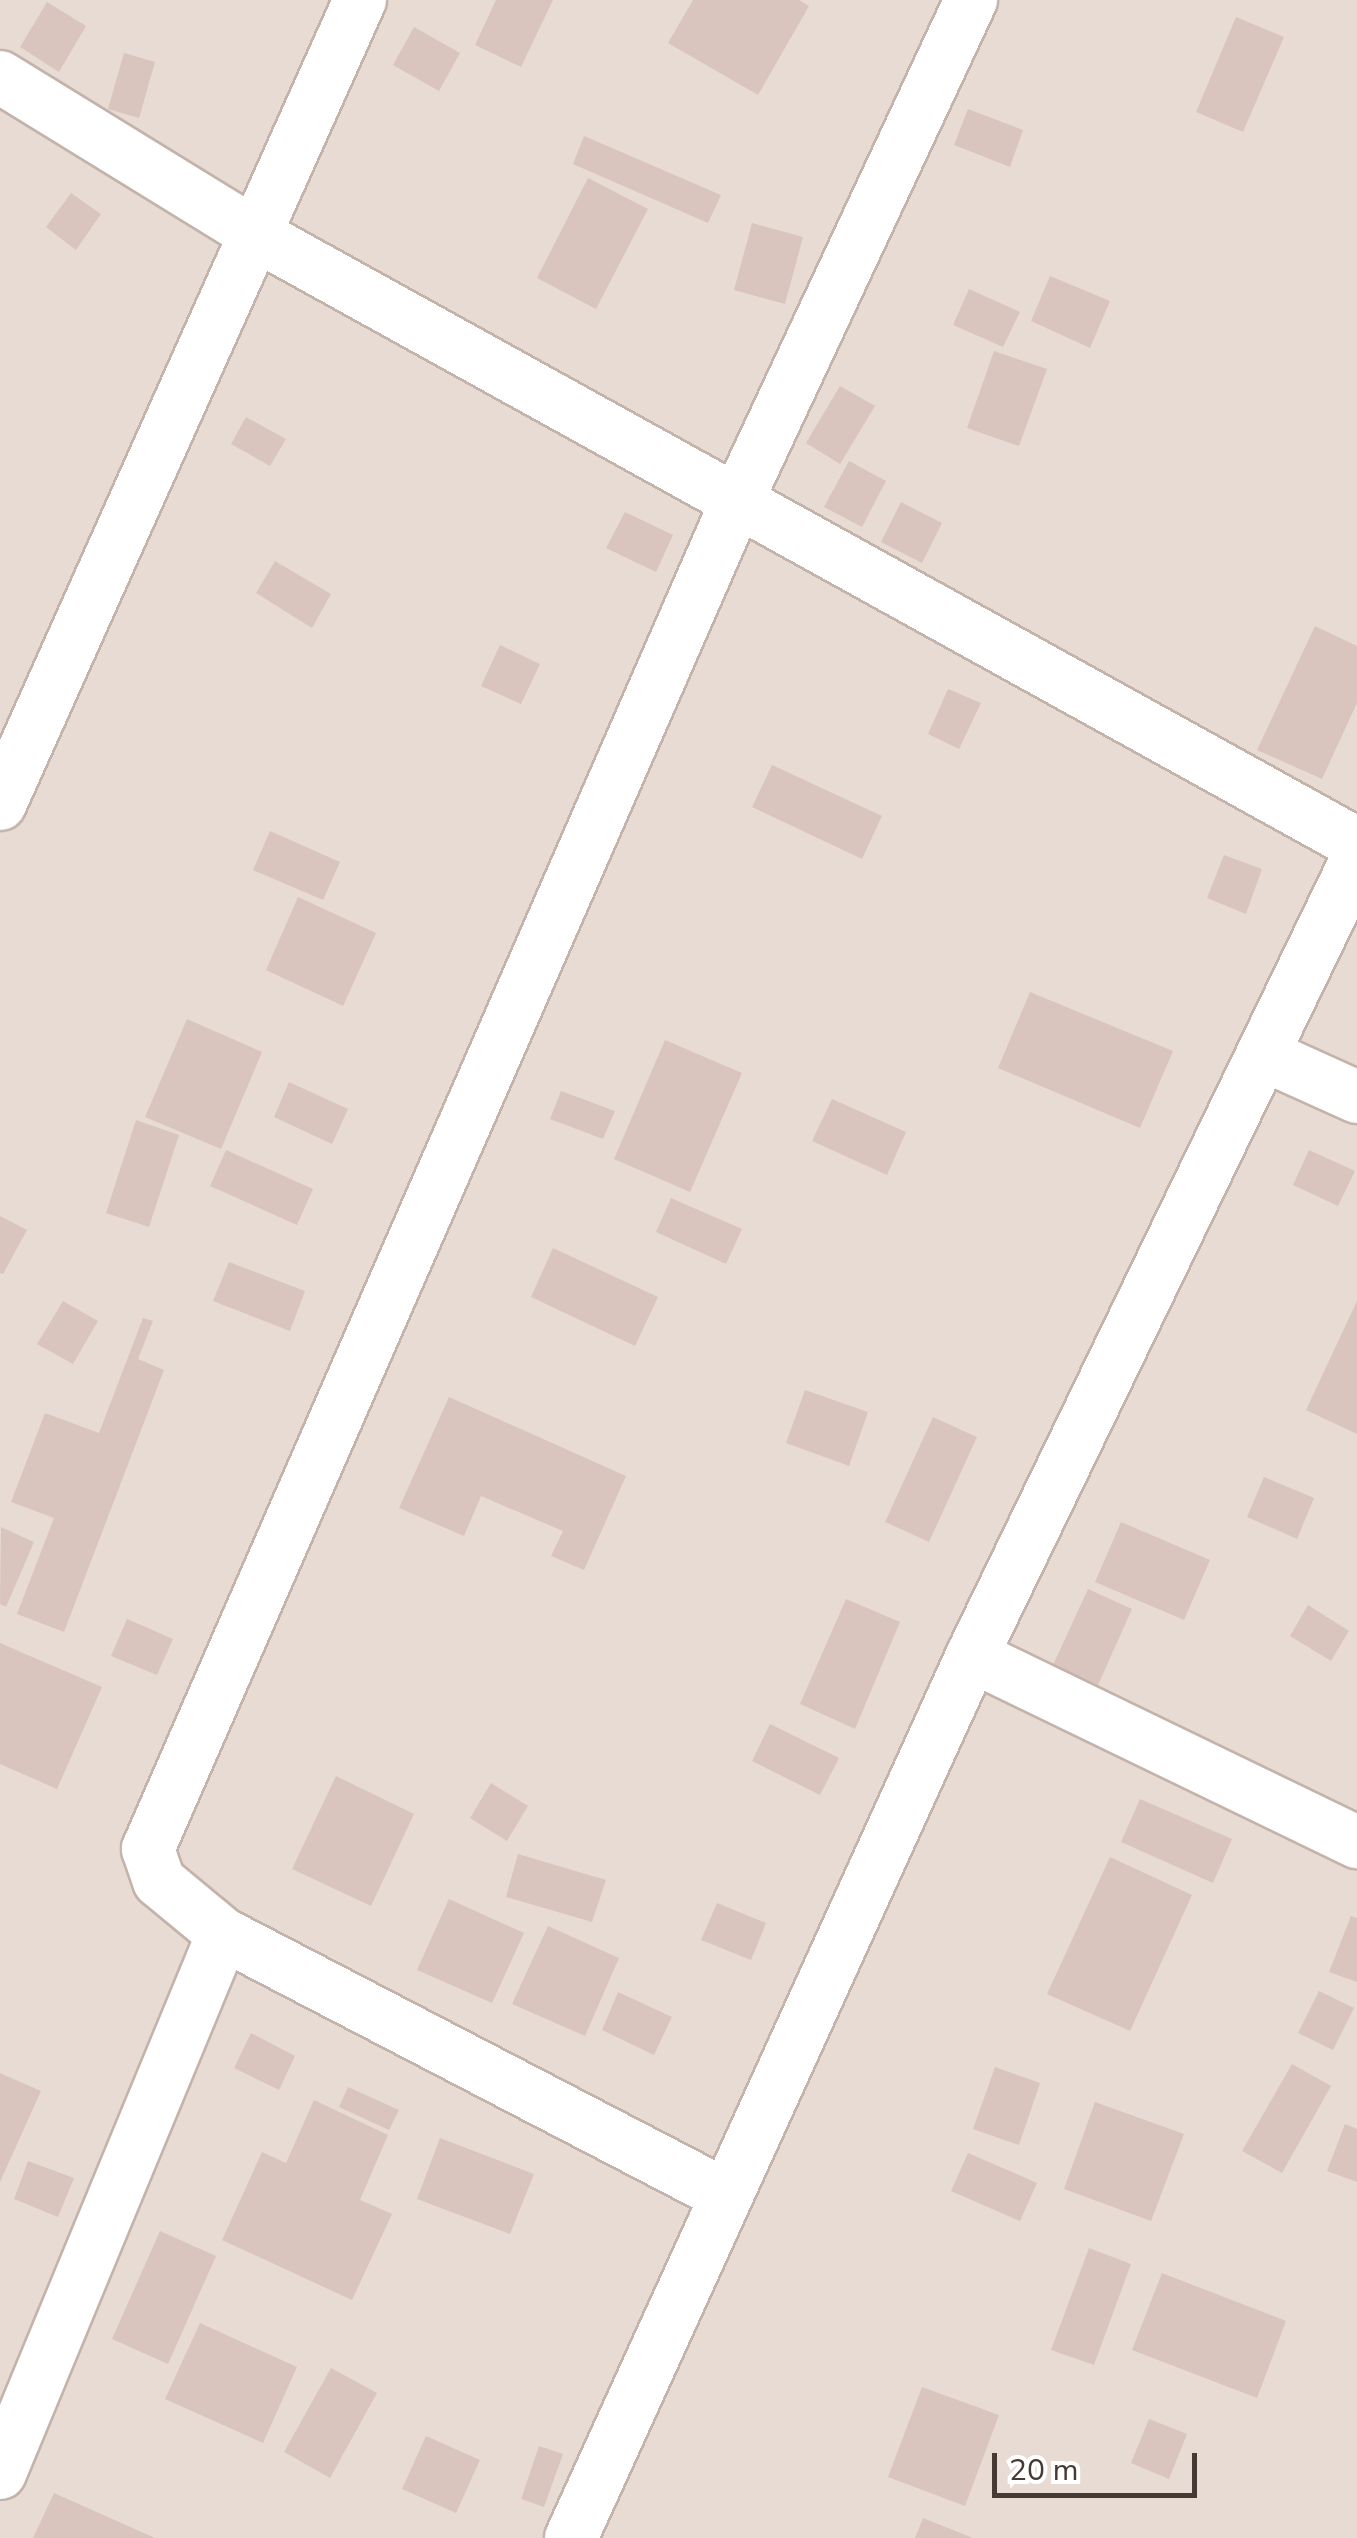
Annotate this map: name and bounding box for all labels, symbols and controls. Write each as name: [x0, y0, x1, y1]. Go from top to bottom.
scale bar: [997, 2433, 1202, 2495]
text: 20 m: [1009, 2450, 1078, 2491]

